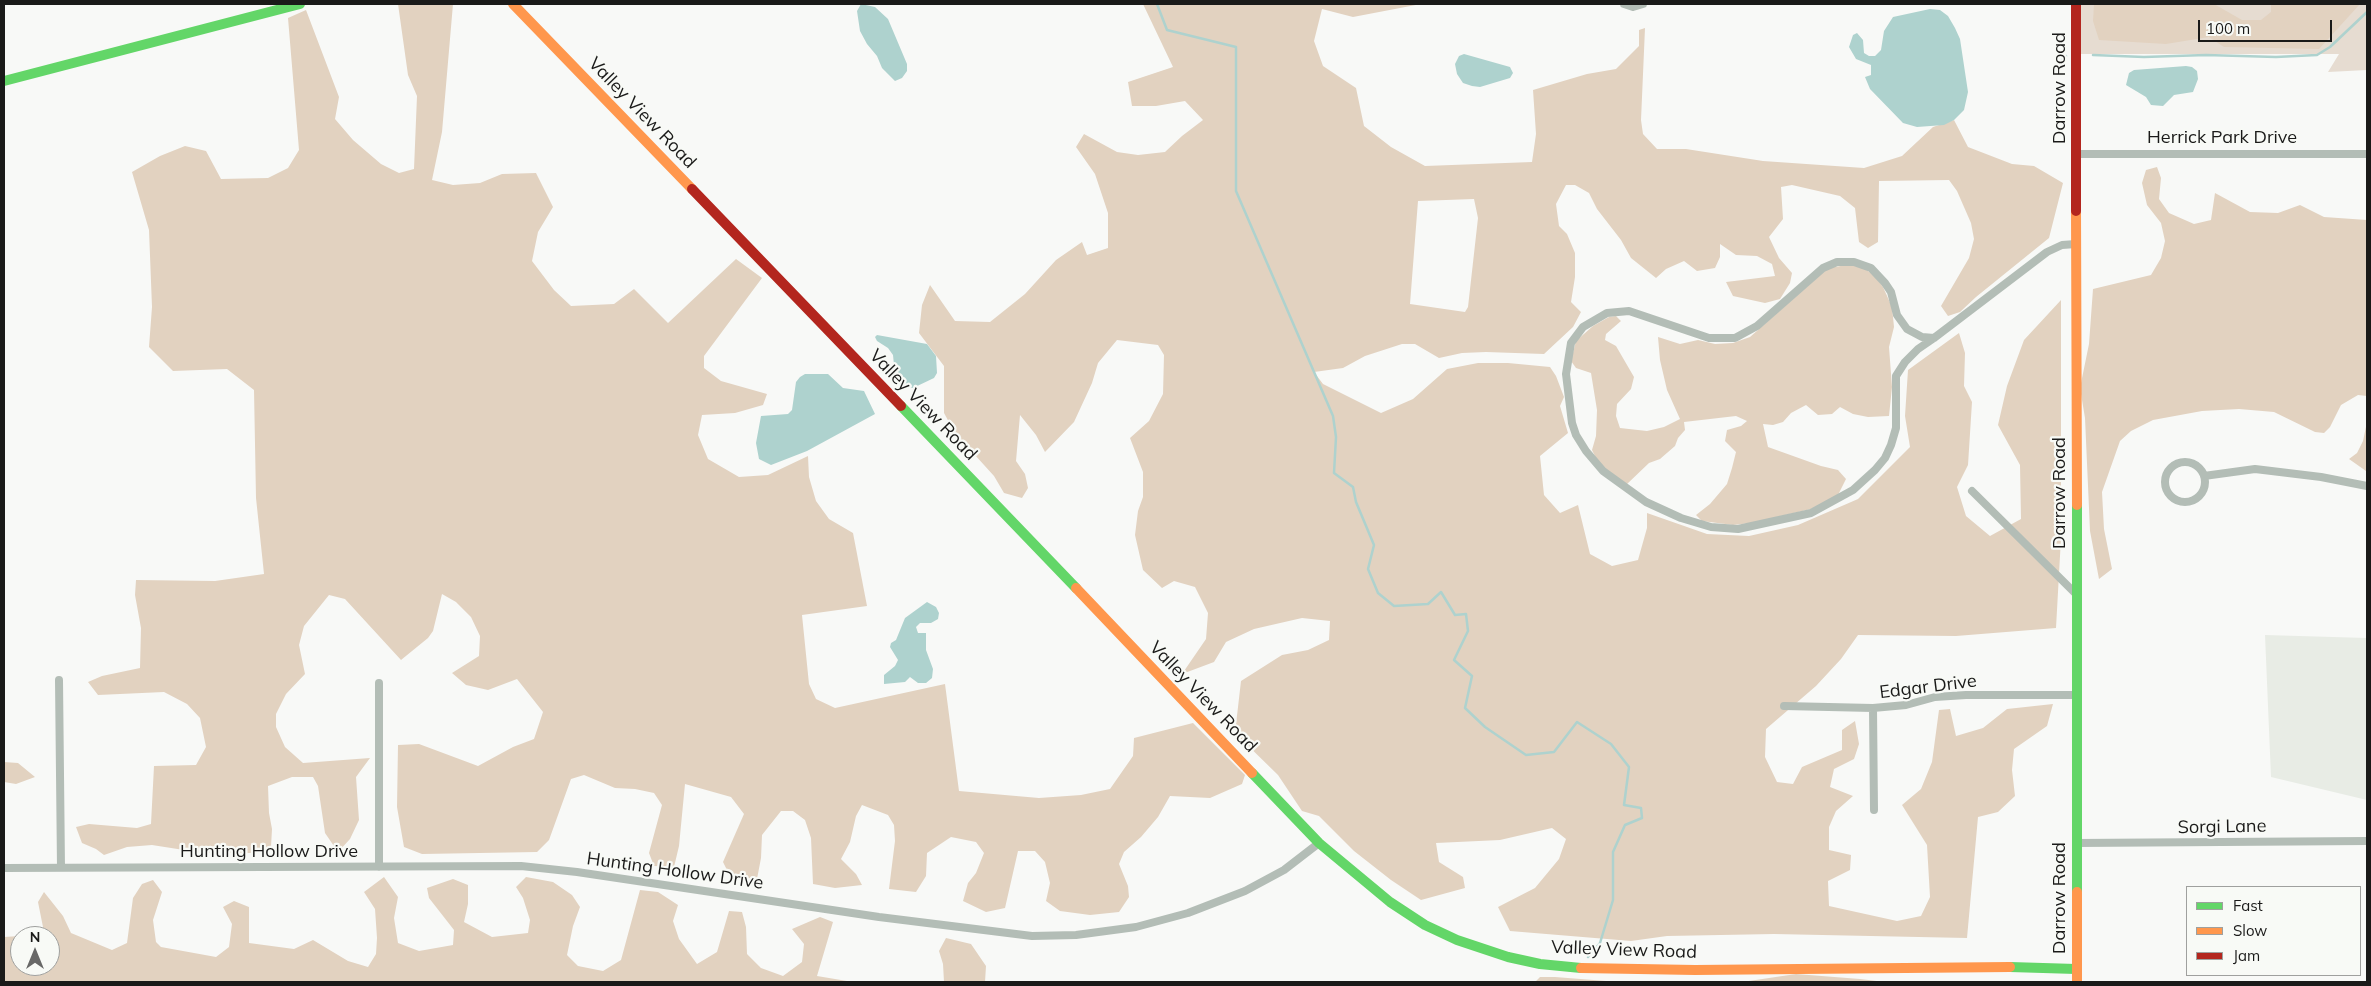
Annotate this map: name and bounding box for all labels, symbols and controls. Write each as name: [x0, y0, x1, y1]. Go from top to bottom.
scale bar: [2201, 10, 2335, 42]
text: 100 m: [2206, 19, 2250, 38]
street label: Darrow Road: [2049, 32, 2071, 144]
street label: Valley View Road: [584, 53, 700, 173]
street label: Herrick Park Drive: [2147, 127, 2297, 149]
street label: Valley View Road: [865, 345, 981, 465]
street label: Darrow Road: [2049, 437, 2071, 549]
street label: Valley View Road: [1145, 637, 1261, 757]
street label: Edgar Drive: [1878, 670, 1978, 704]
street label: Sorgi Lane: [2177, 815, 2267, 839]
street label: Hunting Hollow Drive: [180, 841, 358, 863]
street label: Darrow Road: [2049, 842, 2071, 954]
street label: Hunting Hollow Drive: [585, 848, 765, 894]
legend: [2186, 886, 2361, 976]
text: Fast: [2233, 896, 2263, 915]
text: Slow: [2233, 921, 2267, 940]
north arrow: [10, 926, 60, 976]
text: N: [30, 928, 40, 946]
street label: Valley View Road: [1551, 937, 1697, 963]
text: Jam: [2233, 946, 2260, 965]

